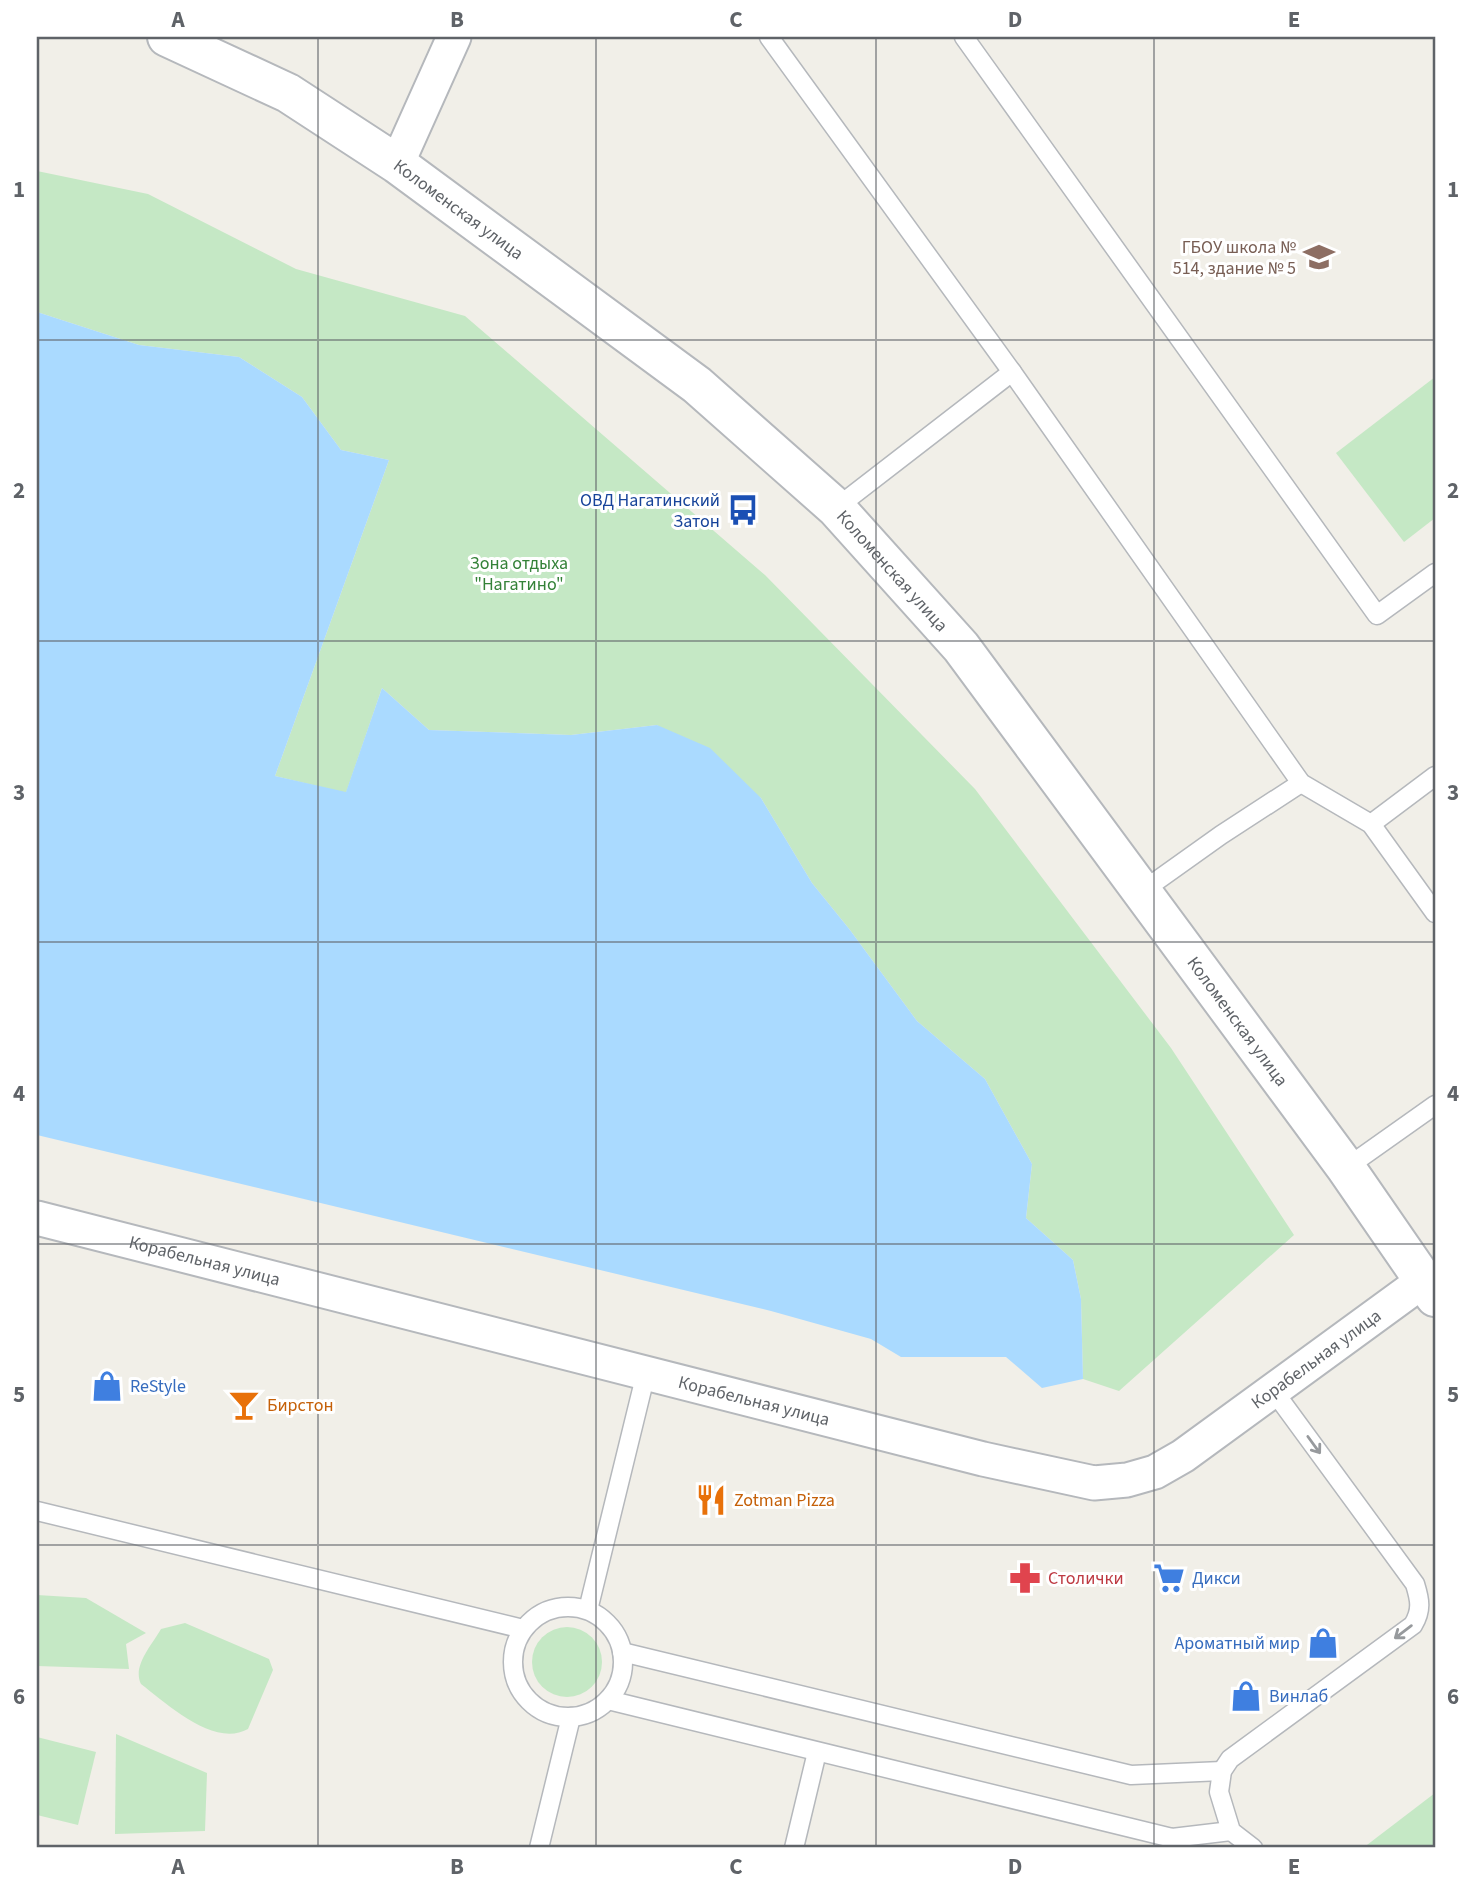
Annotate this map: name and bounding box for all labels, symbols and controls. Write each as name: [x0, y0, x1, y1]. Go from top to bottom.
text: A: [170, 3, 185, 36]
text: B: [450, 3, 464, 36]
text: C: [729, 3, 743, 36]
text: D: [1008, 3, 1022, 36]
text: E: [1288, 3, 1300, 36]
street label: Коломенская улица: [388, 153, 529, 266]
text: 1: [13, 173, 25, 206]
text: 1: [1447, 173, 1459, 206]
place label: ГБОУ школа № 514, здание № 5: [1173, 235, 1296, 281]
school or university icon: ГБОУ школа № 514, здание № 5: [1302, 240, 1336, 274]
text: 2: [13, 474, 25, 507]
text: 2: [1447, 474, 1459, 507]
place label: ОВД Нагатинский Затон: [580, 488, 720, 534]
bus stop icon: ОВД Нагатинский Затон: [726, 493, 760, 527]
street label: Коломенская улица: [831, 505, 953, 637]
park label: Зона отдыха "Нагатино": [470, 551, 568, 597]
text: 3: [13, 776, 25, 809]
text: 3: [1447, 776, 1459, 809]
street label: Коломенская улица: [1181, 951, 1294, 1092]
text: 4: [13, 1077, 25, 1110]
text: 4: [1447, 1077, 1459, 1110]
street label: Корабельная улица: [126, 1230, 283, 1292]
street label: Корабельная улица: [1246, 1303, 1387, 1415]
shop icon: ReStyle: [90, 1369, 124, 1403]
street label: Корабельная улица: [676, 1370, 832, 1432]
place label: ReStyle: [130, 1374, 186, 1399]
text: 5: [13, 1378, 25, 1411]
text: 5: [1447, 1378, 1459, 1411]
bar icon: Бирстон: [227, 1388, 261, 1422]
place label: Бирстон: [267, 1393, 334, 1418]
one-way arrow: [1306, 1435, 1321, 1454]
restaurant icon: Zotman Pizza: [694, 1483, 728, 1517]
place label: Zotman Pizza: [734, 1488, 835, 1513]
pharmacy icon: Столички: [1008, 1561, 1042, 1595]
supermarket icon: Дикси: [1152, 1561, 1186, 1595]
place label: Столички: [1048, 1566, 1124, 1591]
place label: Дикси: [1192, 1566, 1241, 1591]
one-way arrow: [1394, 1624, 1413, 1639]
shop icon: Ароматный мир: [1306, 1626, 1340, 1660]
place label: Ароматный мир: [1174, 1631, 1300, 1656]
shop icon: Винлаб: [1229, 1679, 1263, 1713]
text: 6: [13, 1680, 25, 1713]
text: 6: [1447, 1680, 1459, 1713]
place label: Винлаб: [1269, 1684, 1328, 1709]
text: A: [170, 1850, 185, 1883]
text: B: [450, 1850, 464, 1883]
text: C: [729, 1850, 743, 1883]
text: D: [1008, 1850, 1022, 1883]
text: E: [1288, 1850, 1300, 1883]

